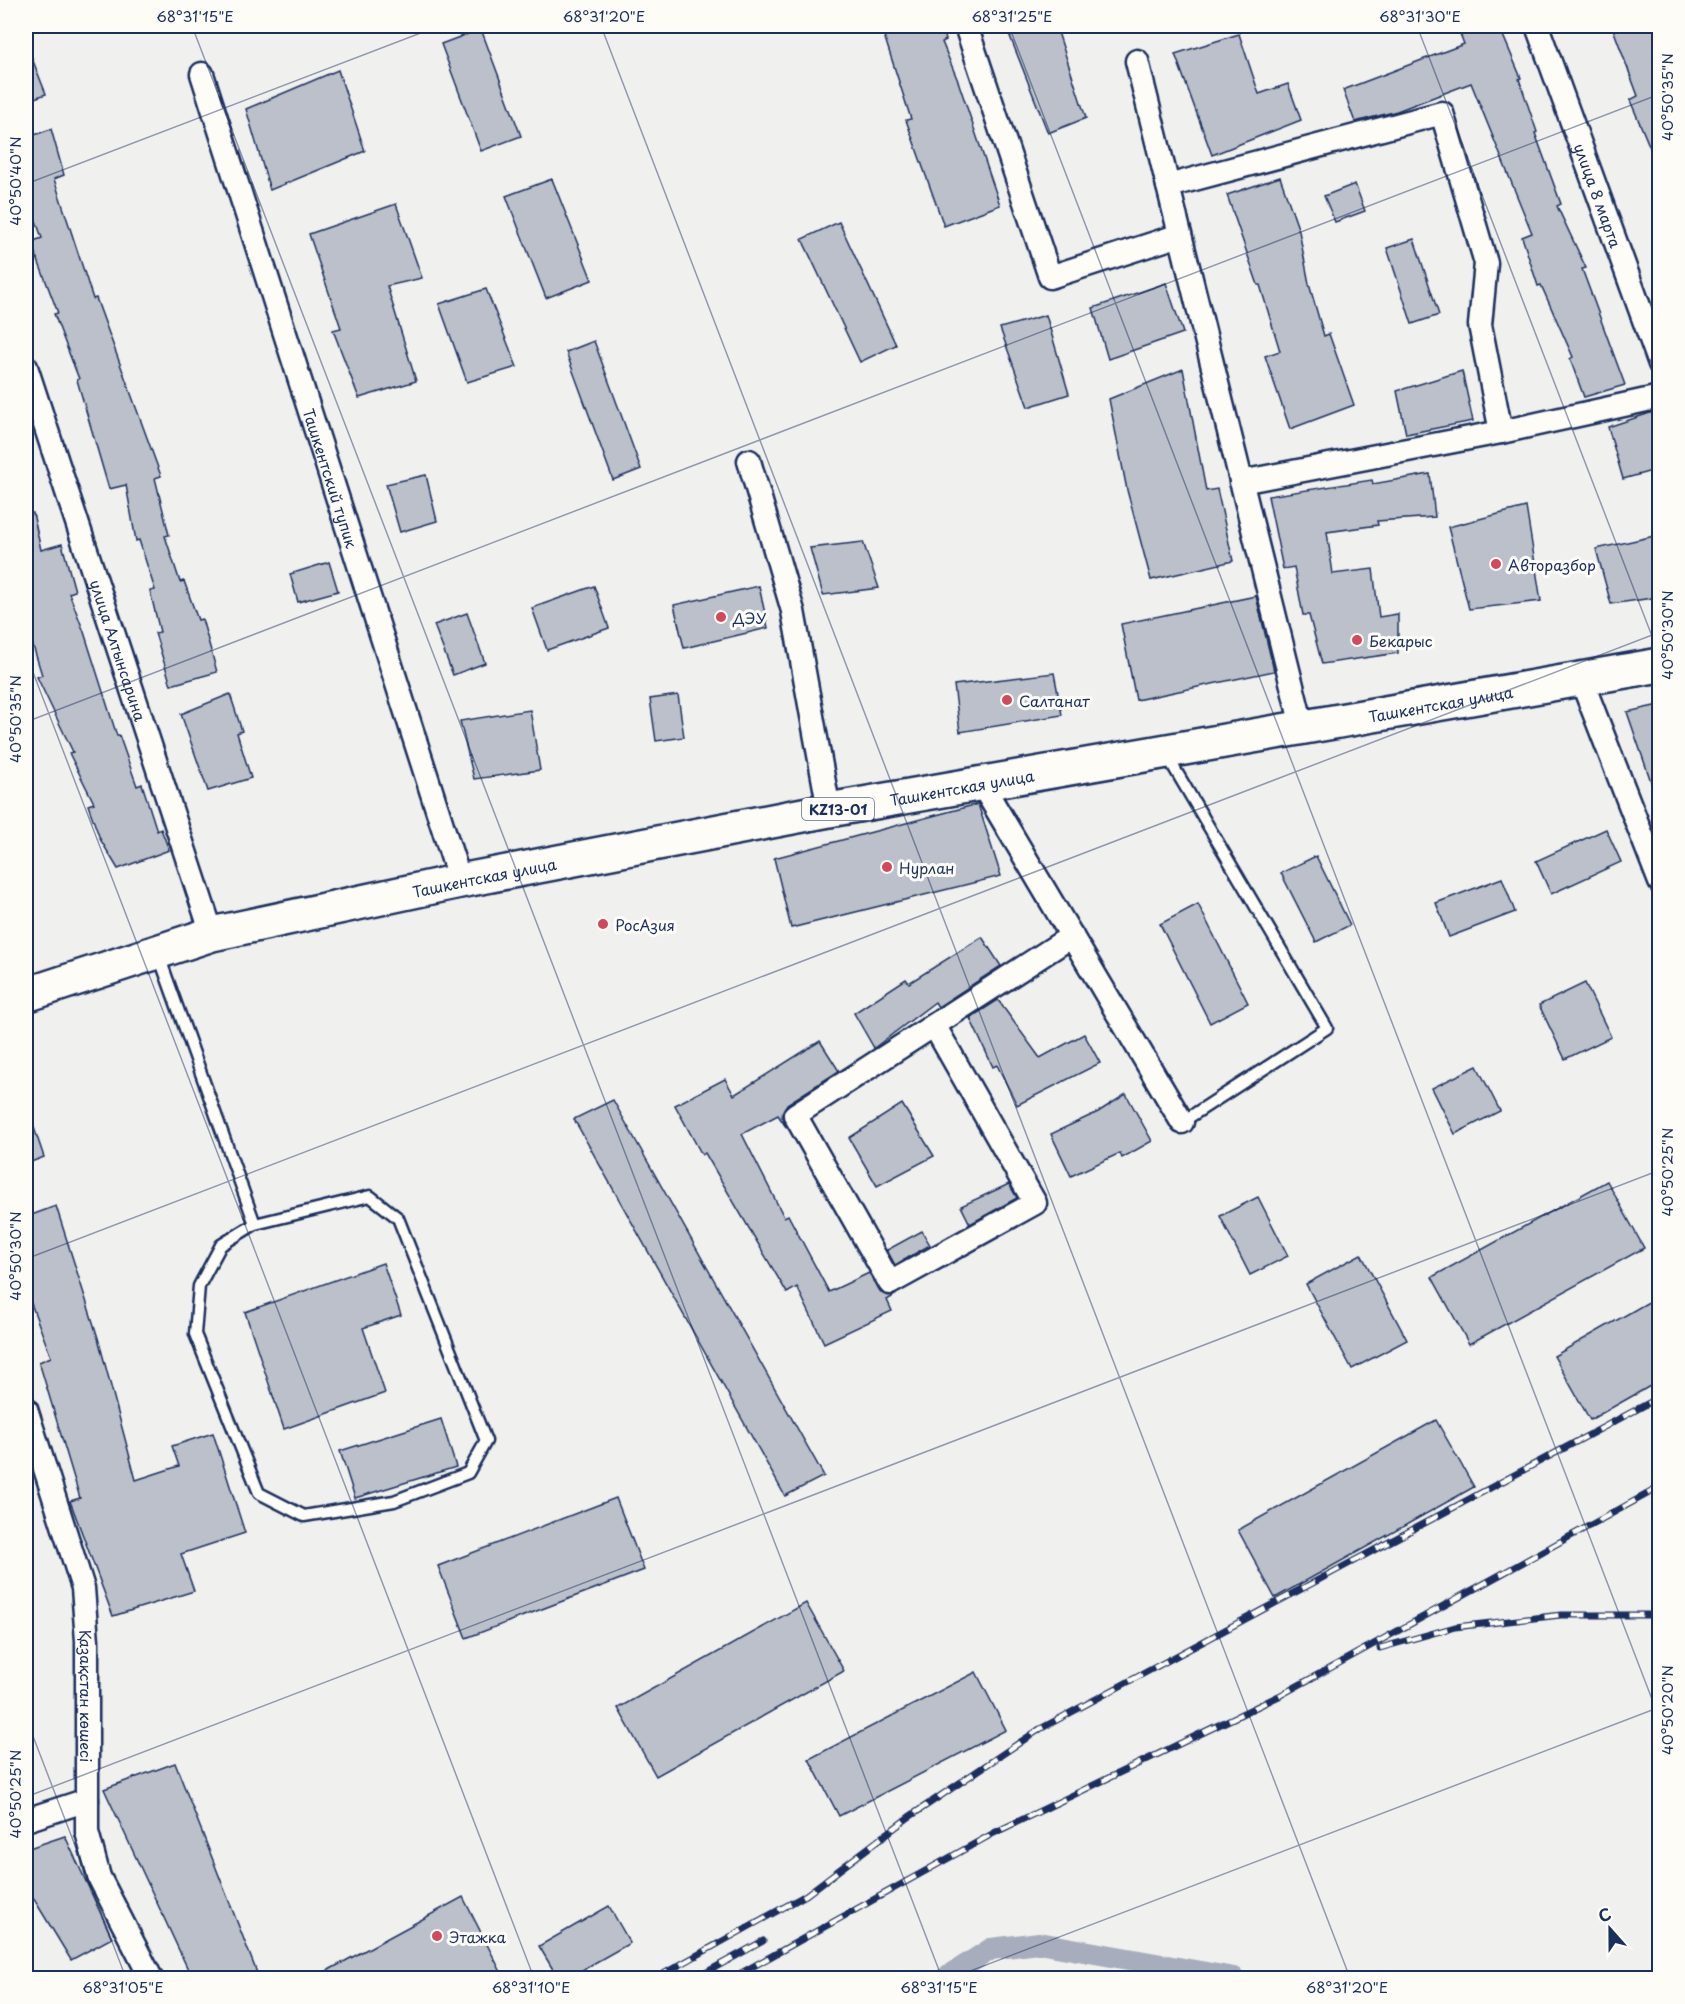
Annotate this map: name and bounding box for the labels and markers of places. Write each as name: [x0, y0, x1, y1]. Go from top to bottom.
place label: Авторазбор: [1508, 553, 1596, 576]
marker: Авторазбор: [1489, 557, 1503, 571]
place label: ДЭУ: [732, 606, 766, 629]
marker: ДЭУ: [714, 610, 728, 624]
place label: Бекарыс: [1369, 629, 1433, 652]
marker: Бекарыс: [1350, 633, 1364, 647]
place label: Салтанат: [1019, 689, 1090, 712]
marker: Салтанат: [1000, 693, 1014, 707]
place label: Нурлан: [899, 856, 954, 879]
marker: Нурлан: [880, 860, 894, 874]
place label: РосАзия: [615, 913, 675, 936]
marker: РосАзия: [596, 917, 610, 931]
place label: Этажка: [449, 1925, 506, 1948]
marker: Этажка: [430, 1929, 444, 1943]

